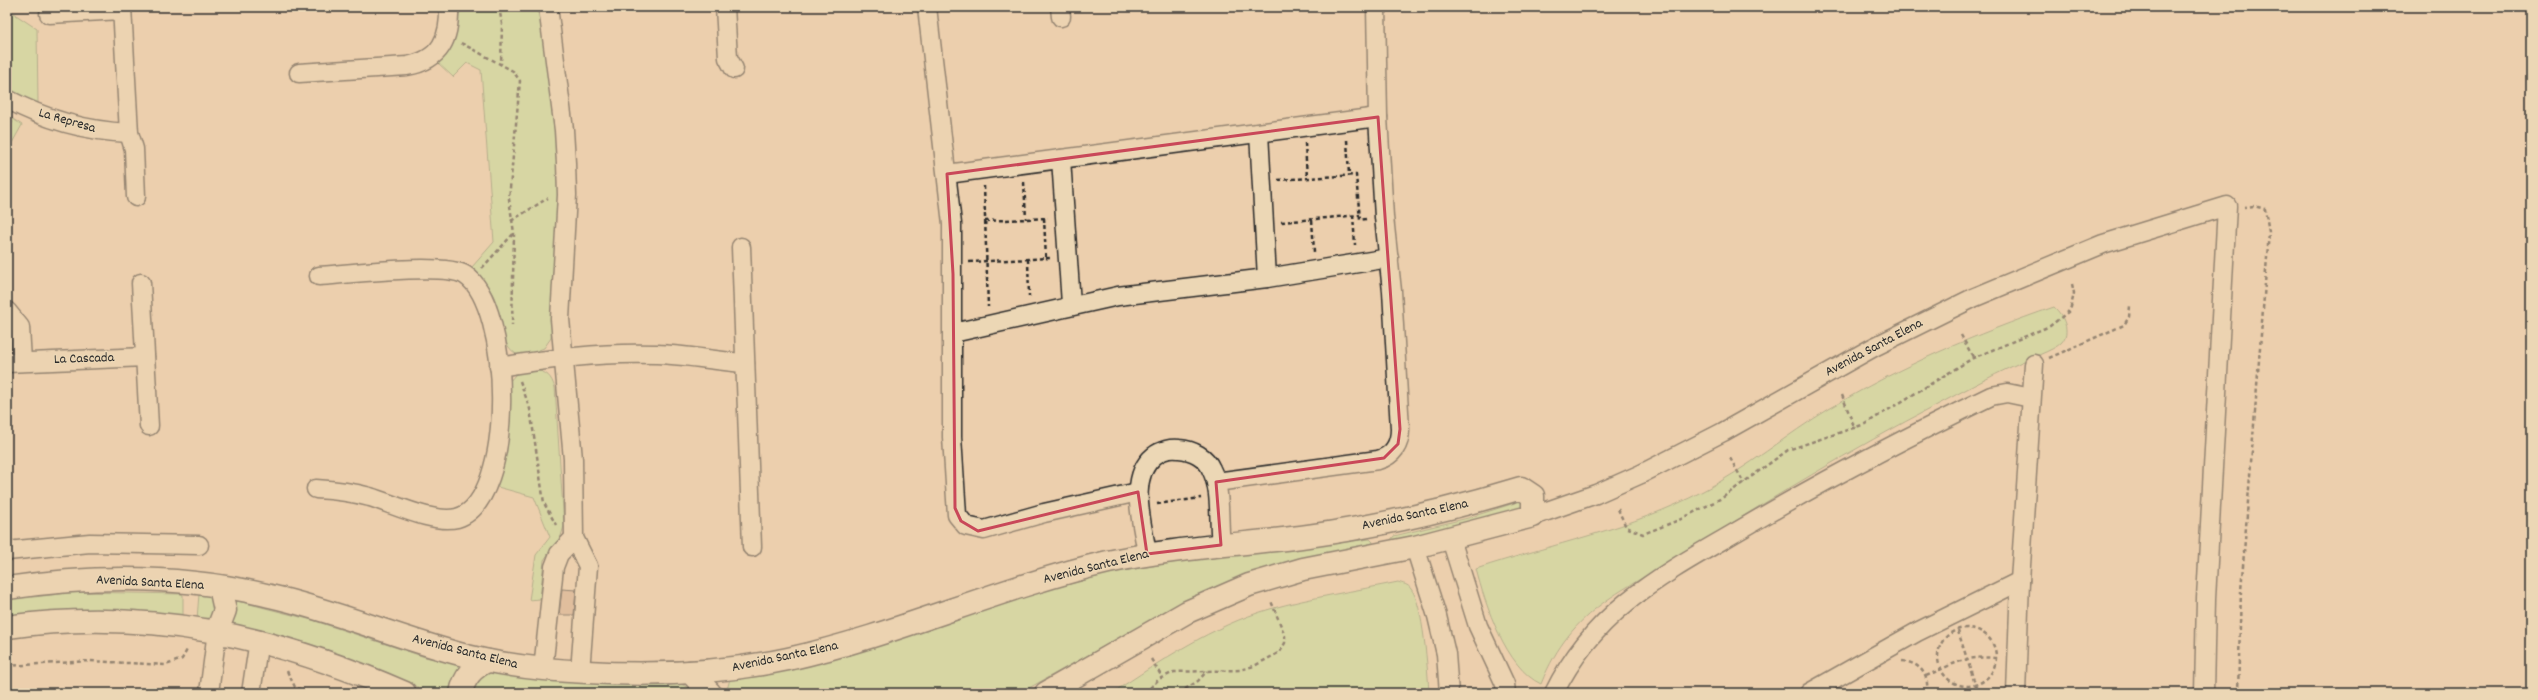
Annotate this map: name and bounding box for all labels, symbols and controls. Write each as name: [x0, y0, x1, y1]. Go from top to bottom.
street label: La Represa: [36, 103, 98, 139]
street label: Avenida Santa Elena: [1822, 314, 1927, 382]
street label: La Cascada: [54, 348, 115, 370]
street label: Avenida Santa Elena: [1360, 494, 1470, 536]
street label: Avenida Santa Elena: [1041, 544, 1151, 590]
street label: Avenida Santa Elena: [96, 570, 205, 596]
street label: Avenida Santa Elena: [410, 629, 520, 675]
street label: Avenida Santa Elena: [730, 636, 840, 678]

